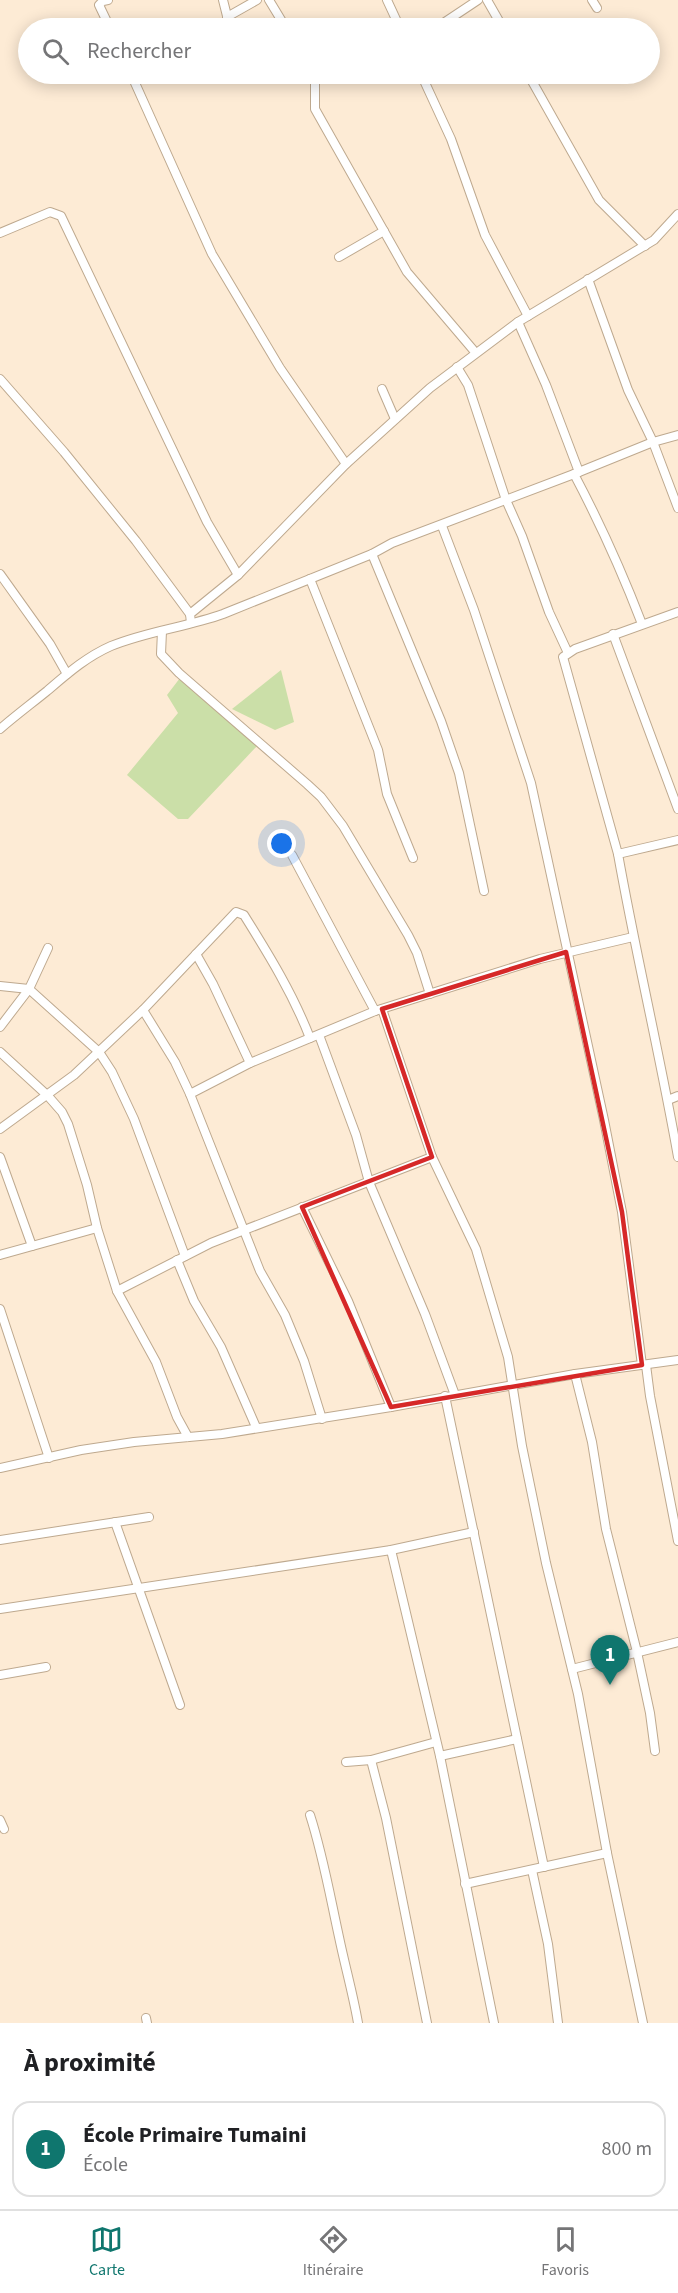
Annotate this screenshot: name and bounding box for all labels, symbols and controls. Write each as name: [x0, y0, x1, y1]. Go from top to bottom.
search box: [18, 18, 660, 84]
icon: search: [39, 35, 72, 68]
text: Rechercher: [87, 35, 191, 67]
your location: [267, 829, 296, 858]
pin: 1: [590, 1636, 630, 1685]
text: À proximité: [24, 2044, 156, 2081]
text: École Primaire Tumaini: [83, 2119, 307, 2151]
text: 1: [40, 2135, 51, 2163]
text: 800 m: [602, 2135, 652, 2163]
text: École: [83, 2151, 128, 2179]
tab: Carte: [89, 2223, 125, 2281]
tab: Itinéraire: [303, 2223, 363, 2281]
tab: Favoris: [541, 2223, 589, 2281]

